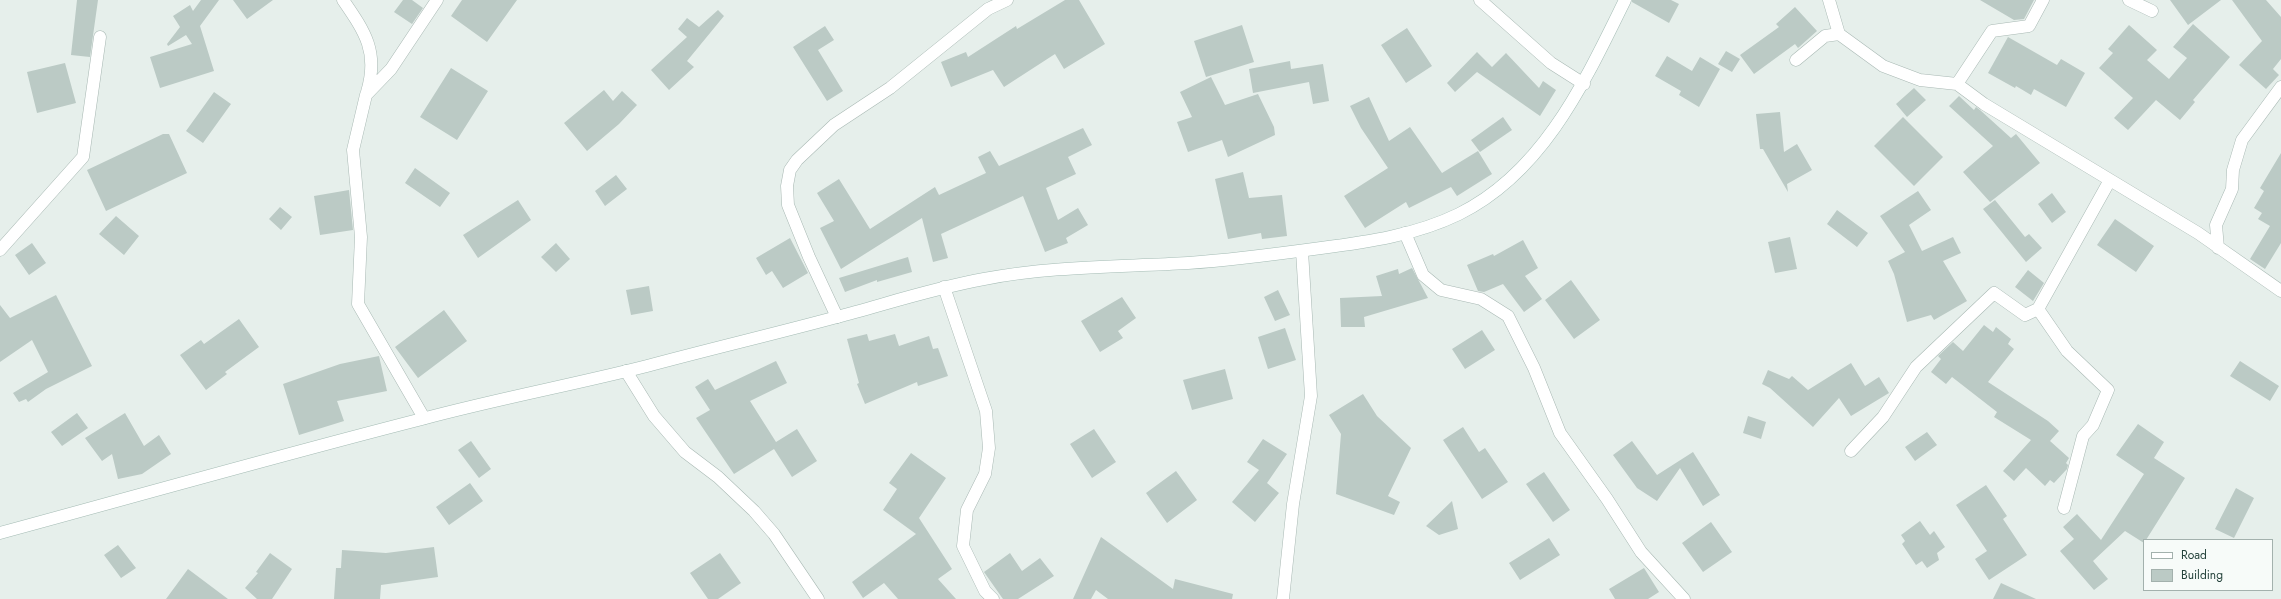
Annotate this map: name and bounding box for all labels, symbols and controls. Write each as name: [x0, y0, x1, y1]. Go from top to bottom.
legend: [2143, 539, 2273, 591]
text: Road: [2181, 546, 2207, 564]
text: Building: [2181, 566, 2223, 584]

